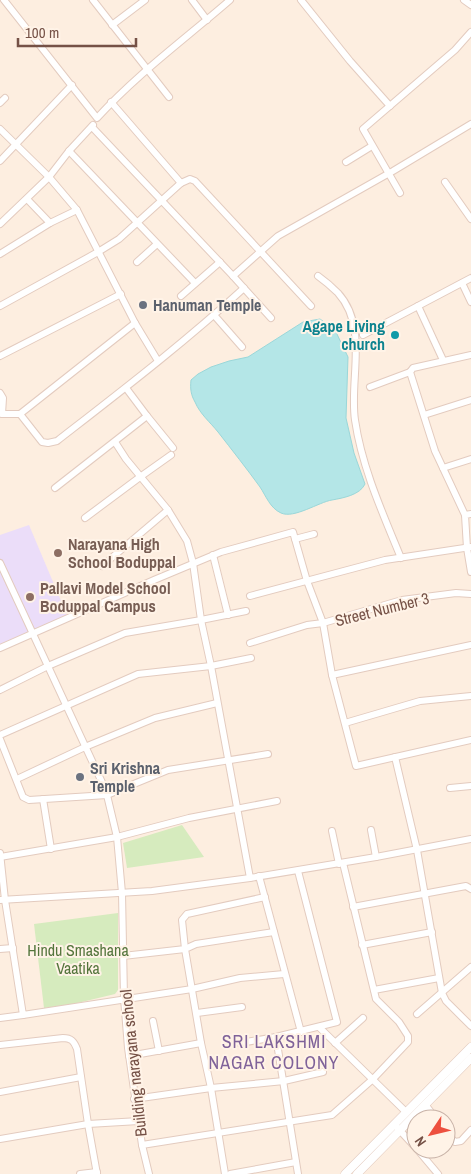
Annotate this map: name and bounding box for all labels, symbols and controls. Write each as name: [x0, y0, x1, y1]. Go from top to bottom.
scale bar: [18, 15, 135, 47]
text: 100 m: [25, 22, 59, 43]
place label: Hanuman Temple: [153, 294, 261, 316]
marker: Hanuman Temple: [137, 299, 149, 311]
place label: Agape Living church: [303, 315, 385, 355]
marker: Agape Living church: [389, 329, 401, 341]
place label: Narayana High School Boduppal: [68, 533, 176, 573]
marker: Narayana High School Boduppal: [52, 547, 64, 559]
place label: Pallavi Model School Boduppal Campus: [40, 577, 171, 617]
street label: Street Number 3: [333, 587, 431, 631]
marker: Pallavi Model School Boduppal Campus: [24, 591, 36, 603]
place label: Sri Krishna Temple: [90, 757, 161, 797]
marker: Sri Krishna Temple: [74, 771, 86, 783]
park label: Hindu Smashana Vaatika: [27, 939, 129, 979]
street label: Building narayana school: [114, 988, 152, 1138]
district label: SRI LAKSHMI NAGAR COLONY: [209, 1029, 339, 1075]
north arrow: [406, 1109, 456, 1159]
text: N: [411, 1133, 430, 1150]

